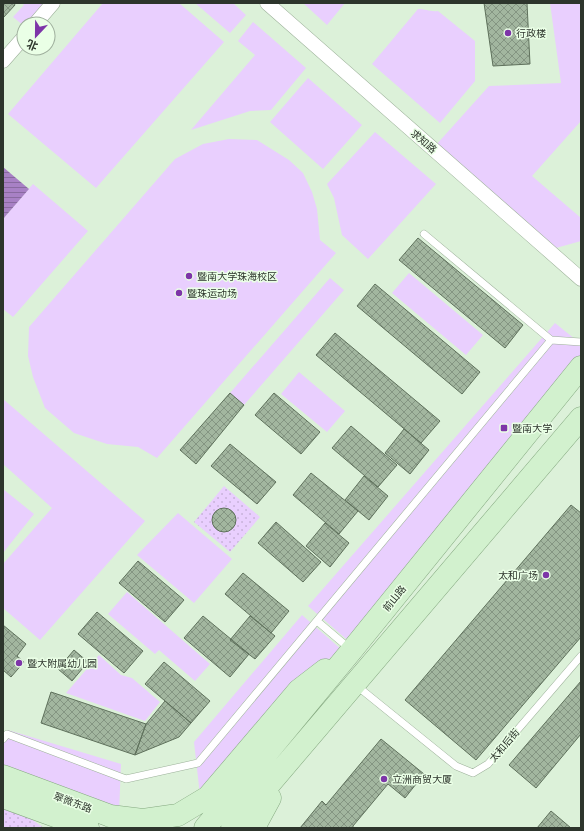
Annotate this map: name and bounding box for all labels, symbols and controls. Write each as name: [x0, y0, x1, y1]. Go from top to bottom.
north arrow: [16, 16, 56, 56]
marker: 行政楼: [503, 28, 513, 38]
place label: 行政楼: [516, 28, 546, 40]
text: 北: [25, 37, 40, 53]
street label: 求知路: [408, 127, 439, 156]
marker: 暨南大学珠海校区: [184, 271, 194, 281]
place label: 暨南大学珠海校区: [197, 271, 277, 283]
marker: 暨珠运动场: [174, 288, 184, 298]
place label: 暨珠运动场: [187, 288, 237, 300]
marker: 暨南大学: [499, 423, 509, 433]
place label: 暨南大学: [512, 423, 552, 435]
place label: 太和广场: [498, 570, 538, 582]
marker: 太和广场: [541, 570, 551, 580]
street label: 前山路: [381, 583, 409, 614]
marker: 暨大附属幼儿园: [14, 658, 24, 668]
place label: 暨大附属幼儿园: [27, 658, 97, 670]
street label: 太和后街: [487, 727, 522, 765]
marker: 立洲商贸大厦: [379, 774, 389, 784]
place label: 立洲商贸大厦: [392, 774, 452, 786]
street label: 翠微东路: [52, 790, 94, 815]

